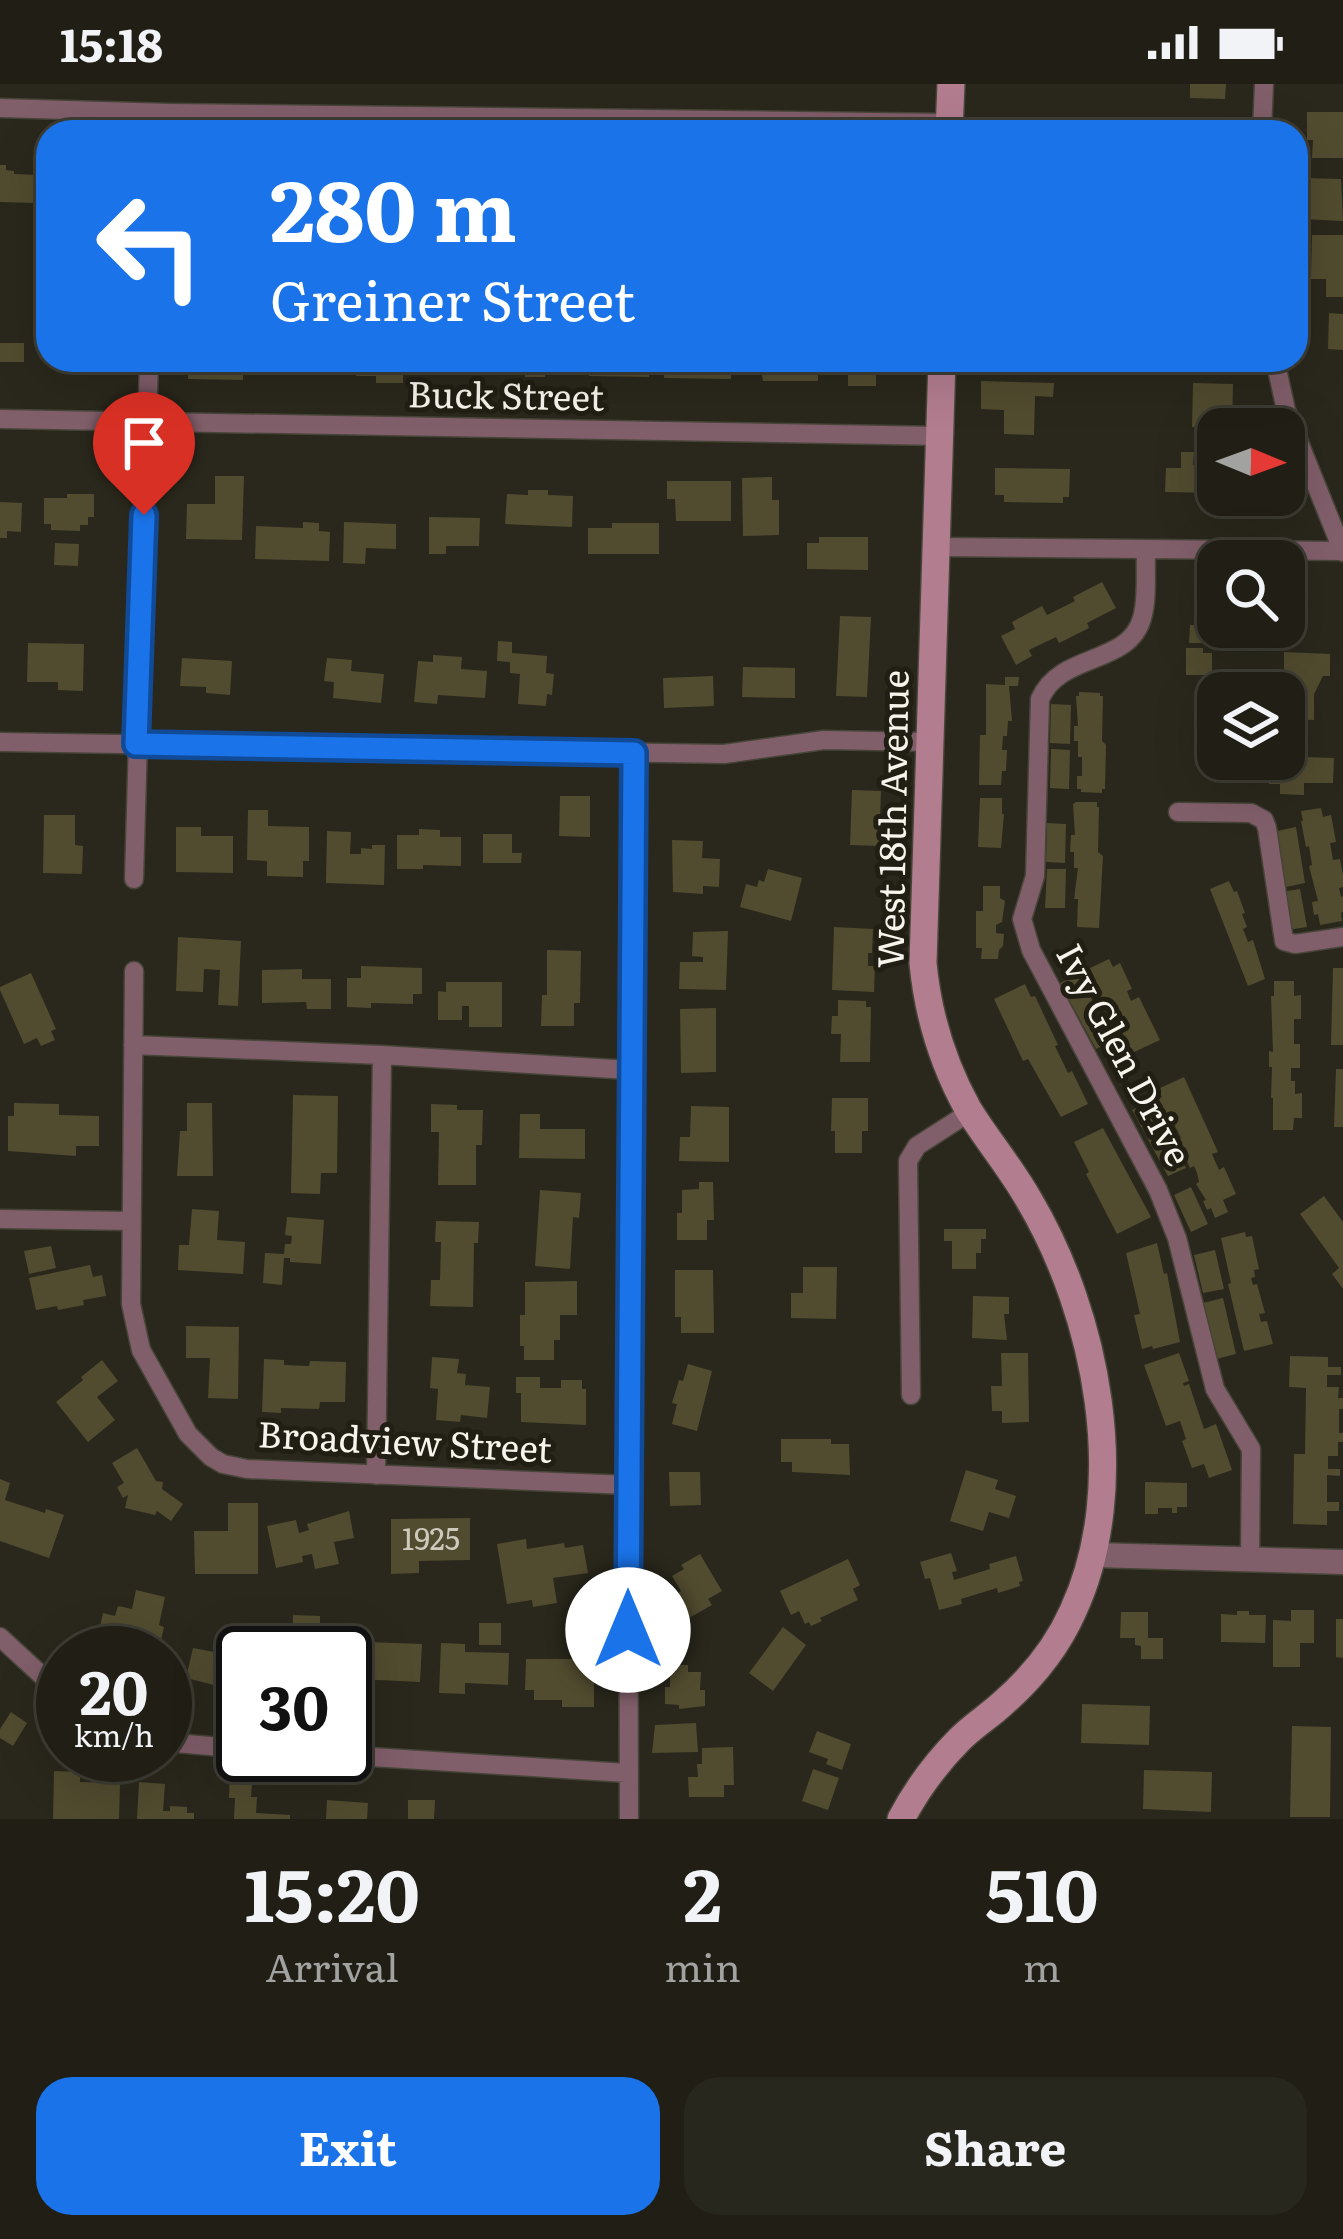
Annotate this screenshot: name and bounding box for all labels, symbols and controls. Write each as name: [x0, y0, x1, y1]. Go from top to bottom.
text: 15:18: [60, 9, 163, 76]
text: 280 m: [270, 143, 517, 268]
icon: left: [72, 168, 228, 324]
text: Greiner Street: [270, 257, 635, 338]
street label: Buck Street: [407, 365, 605, 422]
pin: [93, 392, 195, 515]
north arrow: [1197, 408, 1305, 516]
map controls: [1197, 408, 1305, 780]
icon: arrive: [111, 410, 177, 476]
button: search: [1197, 540, 1305, 648]
street label: West 18th Avenue: [861, 669, 920, 969]
button: layers: [1197, 672, 1305, 780]
street label: Ivy Glen Drive: [1045, 933, 1207, 1175]
street label: Broadview Street: [257, 1405, 554, 1474]
house number: 1925: [402, 1515, 460, 1559]
position arrow: [565, 1567, 691, 1693]
speed limit sign: 30: [216, 1626, 372, 1782]
text: 20: [79, 1644, 149, 1733]
text: km/h: [74, 1712, 154, 1756]
text: 15:20: [244, 1837, 420, 1944]
text: 2: [683, 1837, 722, 1944]
text: 510: [985, 1837, 1099, 1944]
text: Arrival: [265, 1936, 399, 1994]
text: min: [664, 1936, 741, 1994]
text: m: [1023, 1936, 1061, 1994]
button: Exit: [36, 2077, 660, 2215]
button: Share: [684, 2077, 1307, 2215]

